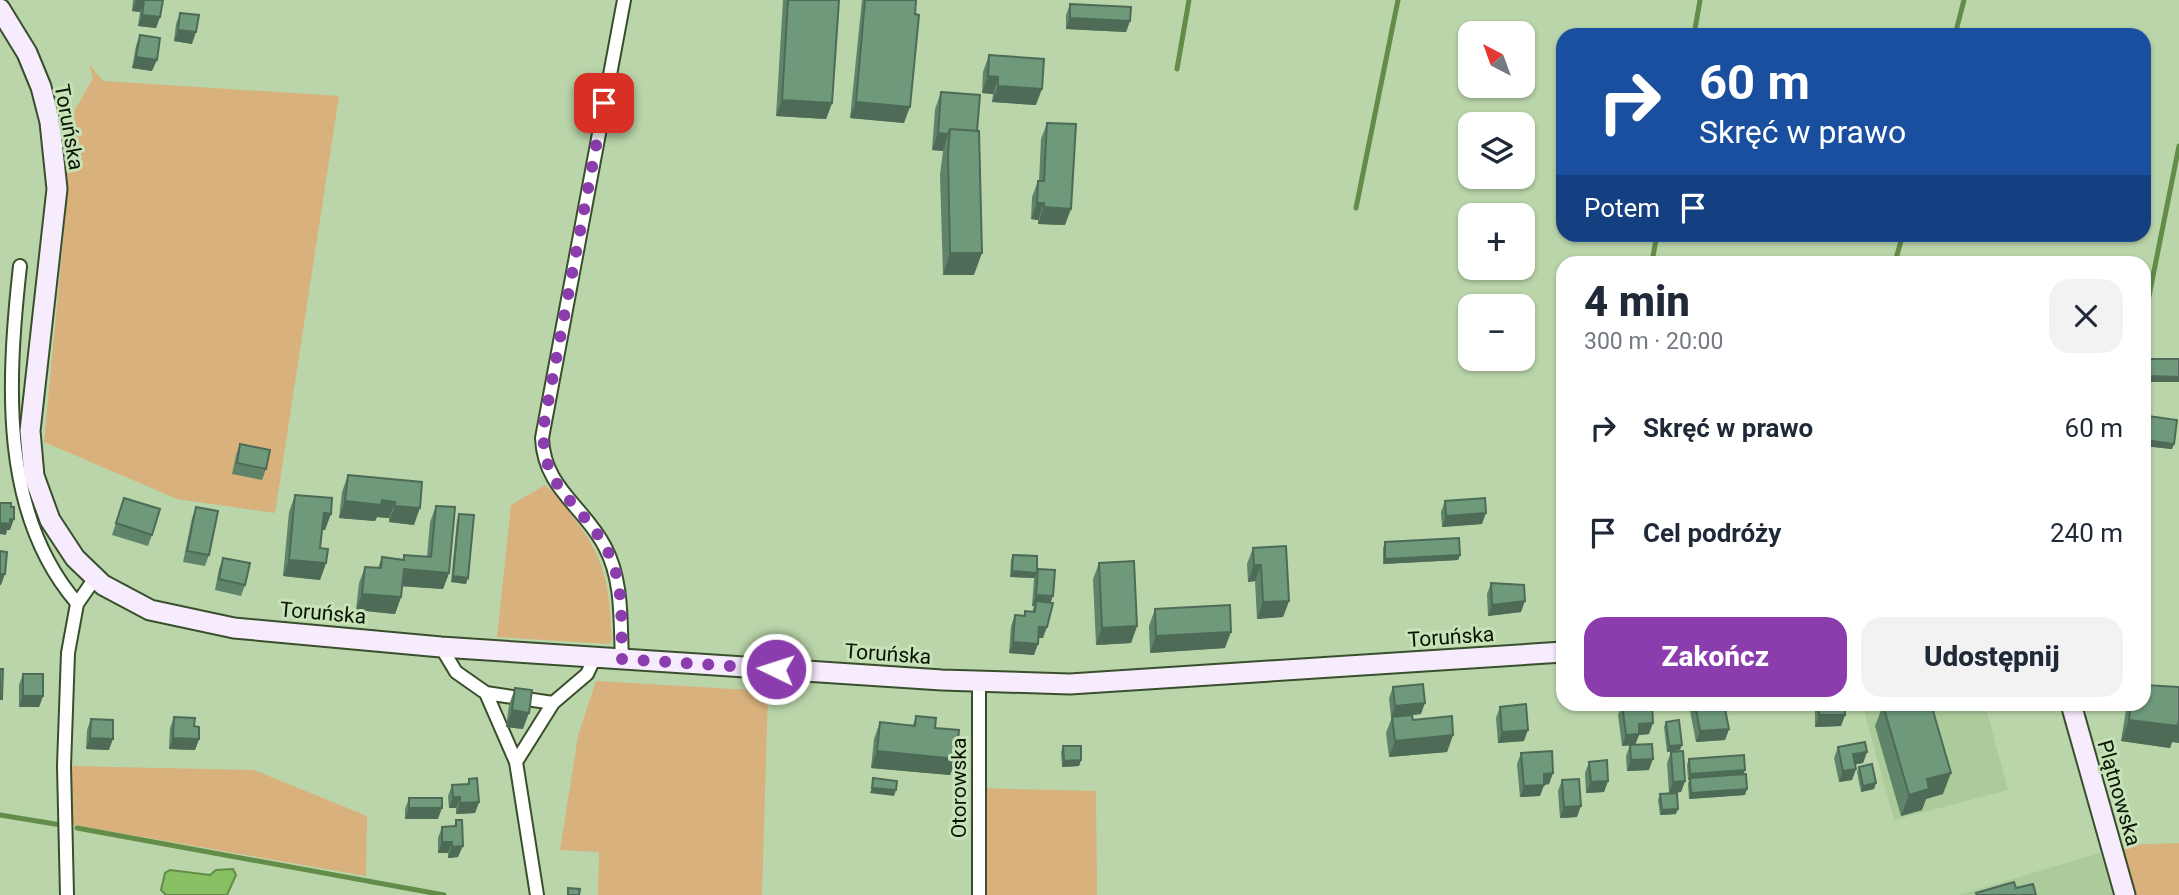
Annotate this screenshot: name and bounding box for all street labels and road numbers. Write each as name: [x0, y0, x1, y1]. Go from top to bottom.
street label: Toruńska: [50, 82, 88, 172]
street label: Toruńska: [279, 597, 367, 629]
street label: Toruńska: [1407, 622, 1495, 652]
street label: Toruńska: [844, 639, 932, 669]
street label: Plątnowska: [2092, 737, 2146, 849]
street label: Otorowska: [947, 738, 971, 838]

